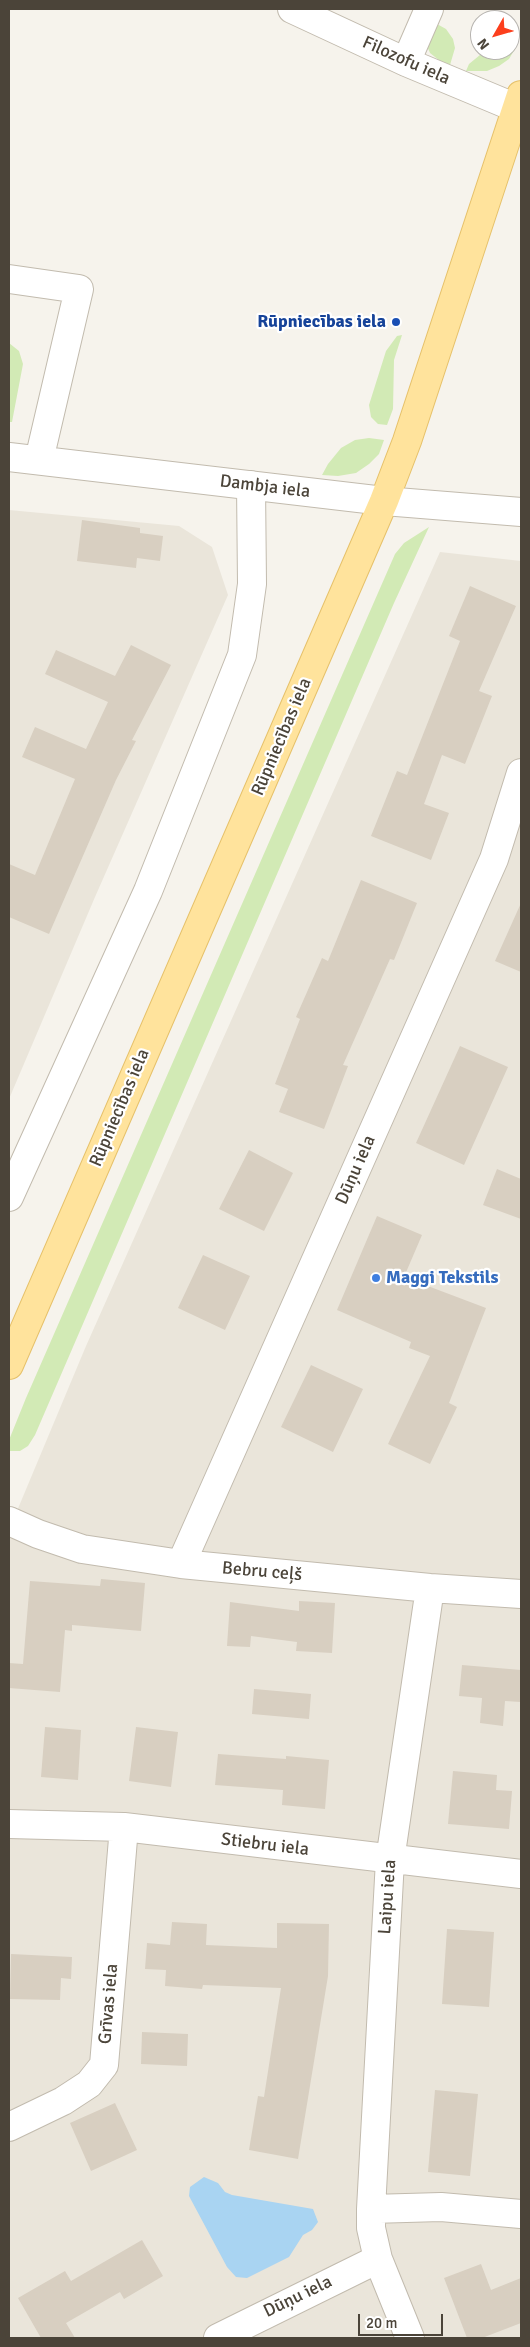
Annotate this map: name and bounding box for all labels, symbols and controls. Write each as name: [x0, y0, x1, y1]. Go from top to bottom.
north arrow: [470, 10, 520, 60]
street label: Filozofu iela: [359, 32, 453, 90]
text: N: [474, 35, 493, 53]
place label: Rūpniecības iela: [257, 311, 386, 333]
marker: Rūpniecības iela: [390, 316, 402, 328]
street label: Dambja iela: [219, 471, 311, 503]
street label: Rūpniecības iela: [247, 675, 317, 799]
street label: Rūpniecības iela: [85, 1046, 155, 1170]
street label: Dūņu iela: [331, 1132, 381, 1208]
place label: Maggi Tekstils: [386, 1267, 498, 1289]
marker: Maggi Tekstils: [370, 1272, 382, 1284]
street label: Bebru ceļš: [221, 1558, 303, 1586]
street label: Stiebru iela: [220, 1829, 310, 1861]
street label: Laipu iela: [375, 1859, 401, 1935]
street label: Grīvas iela: [95, 1963, 123, 2045]
street label: Dūņu iela: [260, 2271, 336, 2323]
scale bar: [360, 2304, 445, 2336]
text: 20 m: [366, 2314, 397, 2332]

